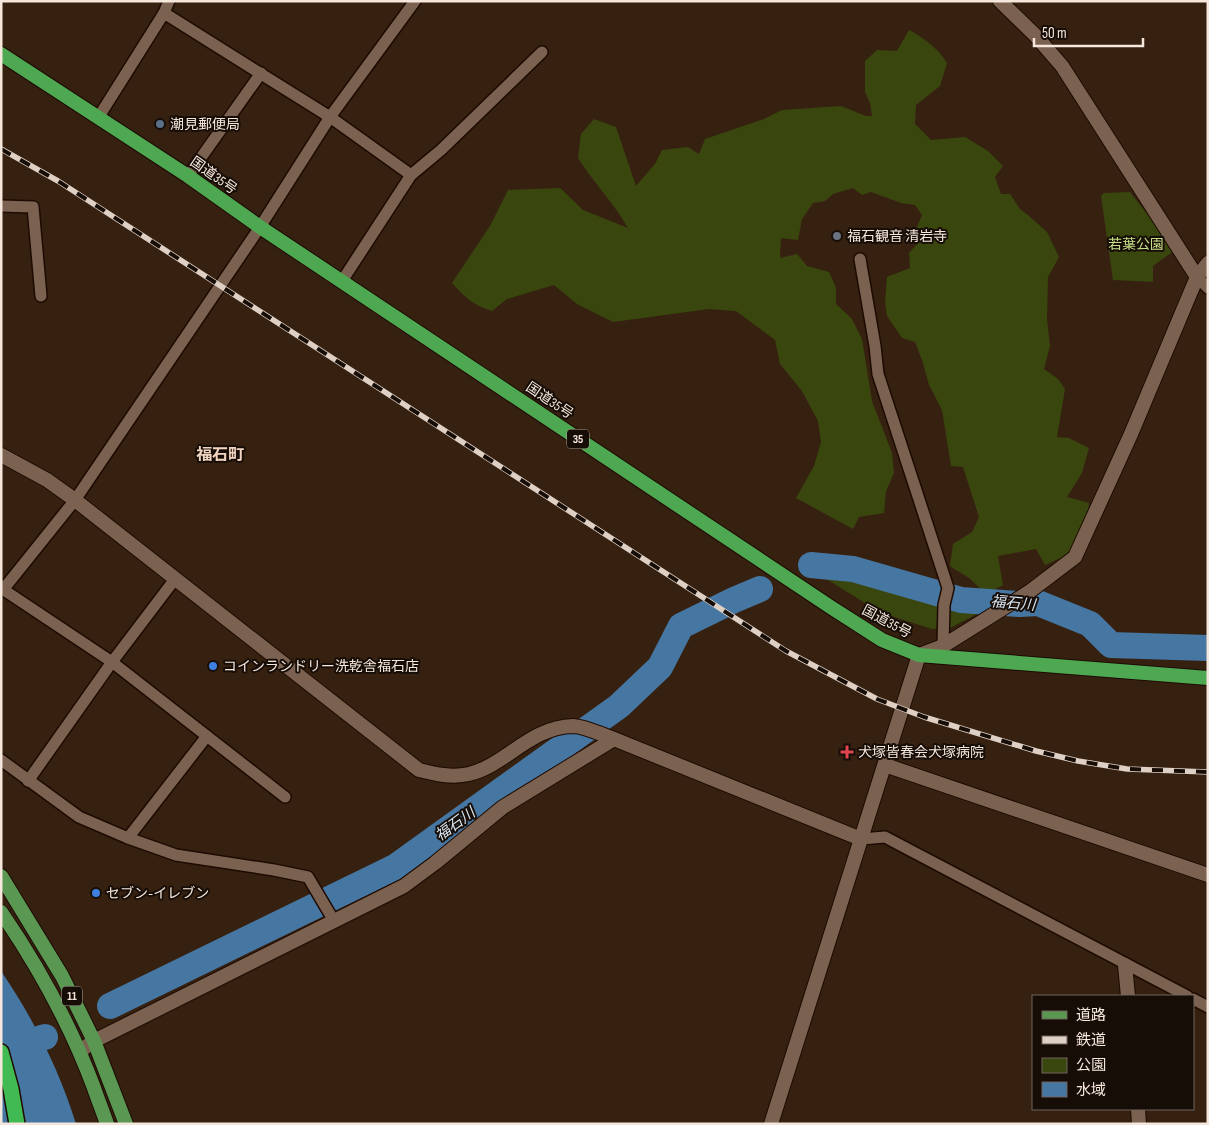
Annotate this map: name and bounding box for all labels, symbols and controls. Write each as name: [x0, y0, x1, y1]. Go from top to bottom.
scale bar: [1034, 15, 1143, 47]
text: 50 m: [1042, 24, 1067, 43]
place label: 潮見郵便局: [170, 116, 240, 133]
marker: 潮見郵便局: [154, 118, 166, 130]
street label: 国道35号: [187, 153, 240, 198]
place label: 福石観音 清岩寺: [847, 228, 947, 245]
marker: 福石観音 清岩寺: [831, 230, 843, 242]
park label: 若葉公園: [1108, 236, 1164, 253]
street label: 国道35号: [523, 378, 577, 422]
road number: 35: [567, 429, 589, 448]
district label: 福石町: [196, 446, 244, 465]
water label: 福石川: [990, 592, 1038, 615]
street label: 国道35号: [859, 601, 914, 642]
place label: コインランドリー洗乾舎福石店: [223, 658, 419, 675]
marker: コインランドリー洗乾舎福石店: [207, 660, 219, 672]
place label: 犬塚皆春会犬塚病院: [858, 744, 984, 761]
marker: 犬塚皆春会犬塚病院: [840, 745, 854, 759]
water label: 福石川: [432, 802, 481, 845]
place label: セブン-イレブン: [106, 885, 209, 902]
marker: セブン-イレブン: [90, 887, 102, 899]
road number: 11: [62, 986, 82, 1006]
legend: [1032, 995, 1194, 1110]
text: 道路: [1076, 1006, 1106, 1025]
text: 鉄道: [1076, 1031, 1106, 1050]
text: 公園: [1076, 1056, 1106, 1075]
text: 水域: [1076, 1081, 1106, 1100]

